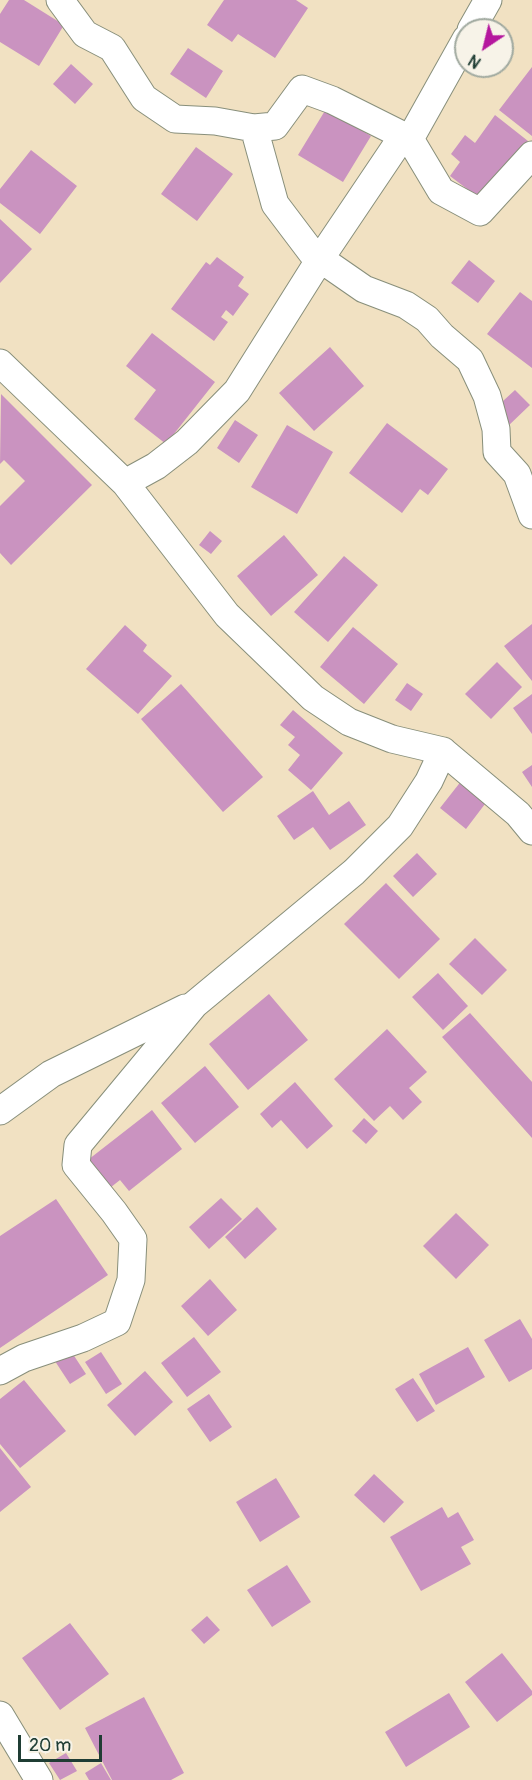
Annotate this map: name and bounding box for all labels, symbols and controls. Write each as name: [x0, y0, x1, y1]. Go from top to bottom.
north arrow: [454, 18, 514, 78]
text: N: [465, 50, 485, 72]
scale bar: [21, 1723, 105, 1761]
text: 20 m: [29, 1734, 71, 1757]

